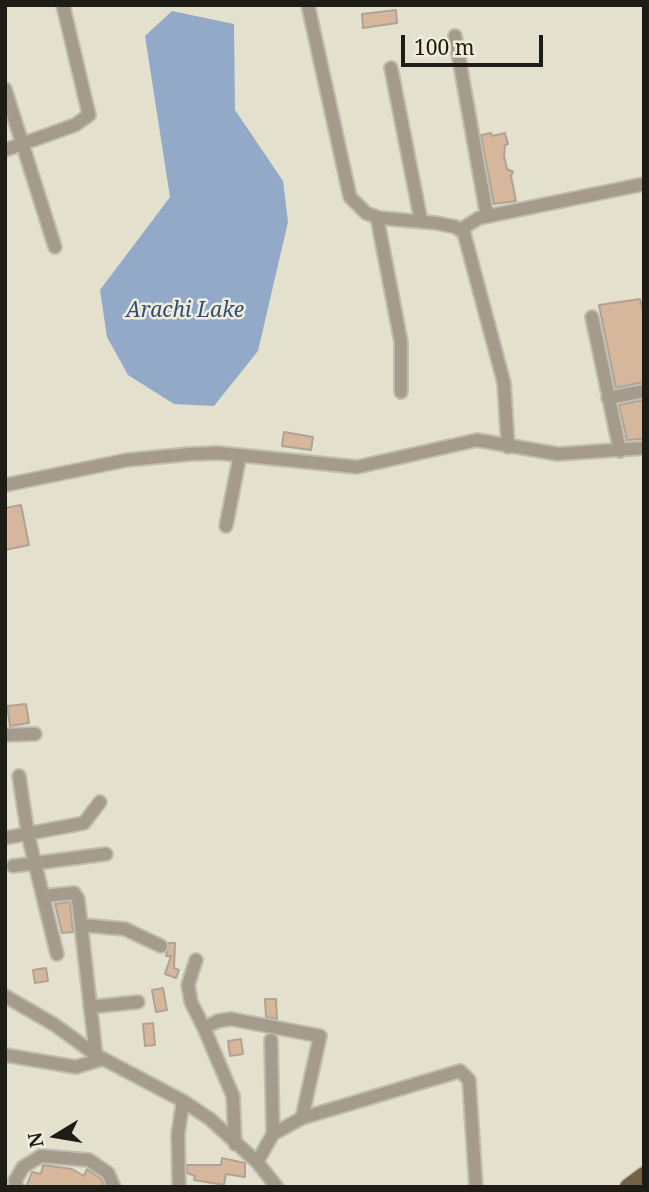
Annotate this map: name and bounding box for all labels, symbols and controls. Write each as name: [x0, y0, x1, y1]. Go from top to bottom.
scale bar: [404, 21, 546, 65]
text: 100 m: [414, 33, 475, 61]
water label: Arachi Lake: [126, 298, 244, 324]
north arrow: [21, 1101, 91, 1171]
text: N: [21, 1130, 50, 1150]

